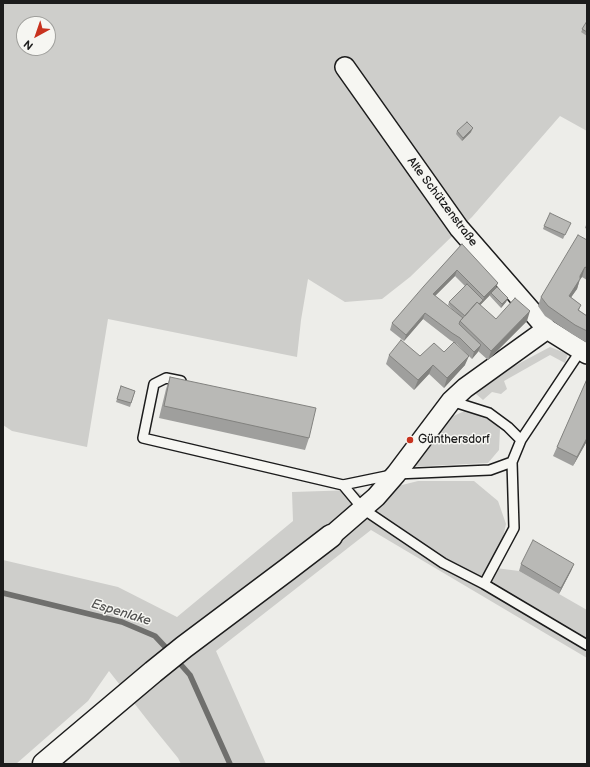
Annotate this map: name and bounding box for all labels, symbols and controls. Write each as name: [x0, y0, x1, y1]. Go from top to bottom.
north arrow: [16, 16, 56, 56]
text: N: [21, 37, 36, 52]
street label: Alte Schützenstraße: [404, 154, 480, 250]
place label: Günthersdorf: [418, 433, 490, 447]
marker: Günthersdorf: [405, 435, 415, 445]
water label: Espenlake: [89, 597, 153, 629]

